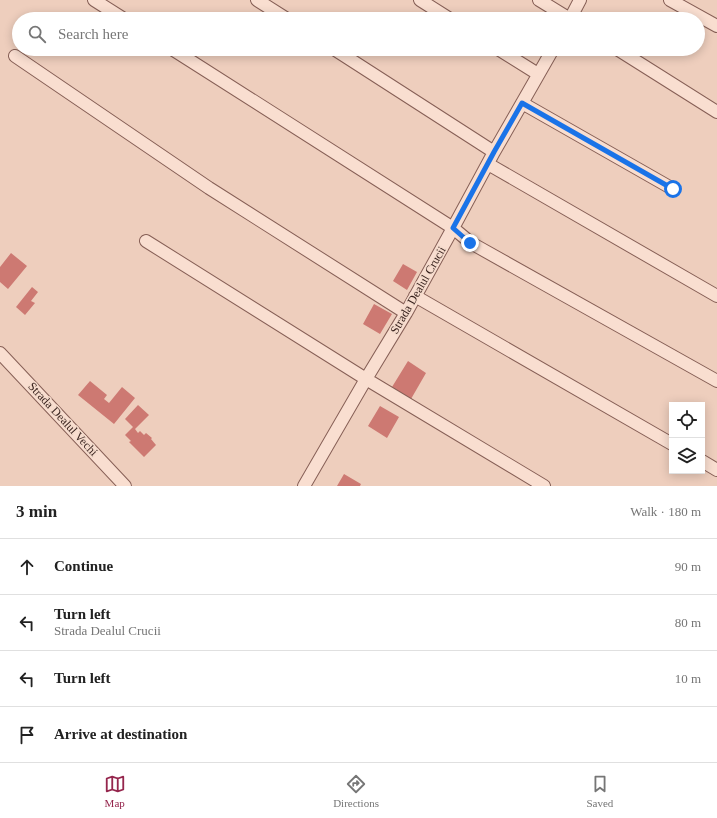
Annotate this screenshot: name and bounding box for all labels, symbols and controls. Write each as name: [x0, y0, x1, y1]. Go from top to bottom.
search box: [12, 12, 705, 56]
icon: search: [26, 23, 48, 45]
text: Search here: [58, 26, 128, 42]
route start: [664, 180, 682, 198]
route end: [461, 234, 479, 252]
street label: Strada Dealul Crucii: [387, 243, 449, 336]
street label: Strada Dealul Vechi: [25, 379, 101, 459]
map controls: [669, 402, 705, 474]
button: locate: [669, 402, 705, 438]
button: layers: [669, 438, 705, 474]
text: 3 min: [16, 502, 57, 521]
text: Walk · 180 m: [630, 504, 701, 519]
icon: ahead: [16, 556, 38, 578]
text: Continue: [54, 558, 113, 574]
text: 90 m: [675, 559, 701, 574]
text: Turn left: [54, 606, 111, 622]
icon: left: [16, 612, 38, 634]
text: 80 m: [675, 615, 701, 630]
text: Strada Dealul Crucii: [54, 623, 161, 638]
icon: left: [16, 668, 38, 690]
text: Turn left: [54, 670, 111, 686]
text: 10 m: [675, 671, 701, 686]
icon: arrive: [16, 724, 38, 746]
text: Arrive at destination: [54, 726, 187, 742]
tab: Map: [104, 773, 126, 809]
tab: Directions: [333, 773, 379, 809]
tab: Saved: [586, 773, 613, 809]

